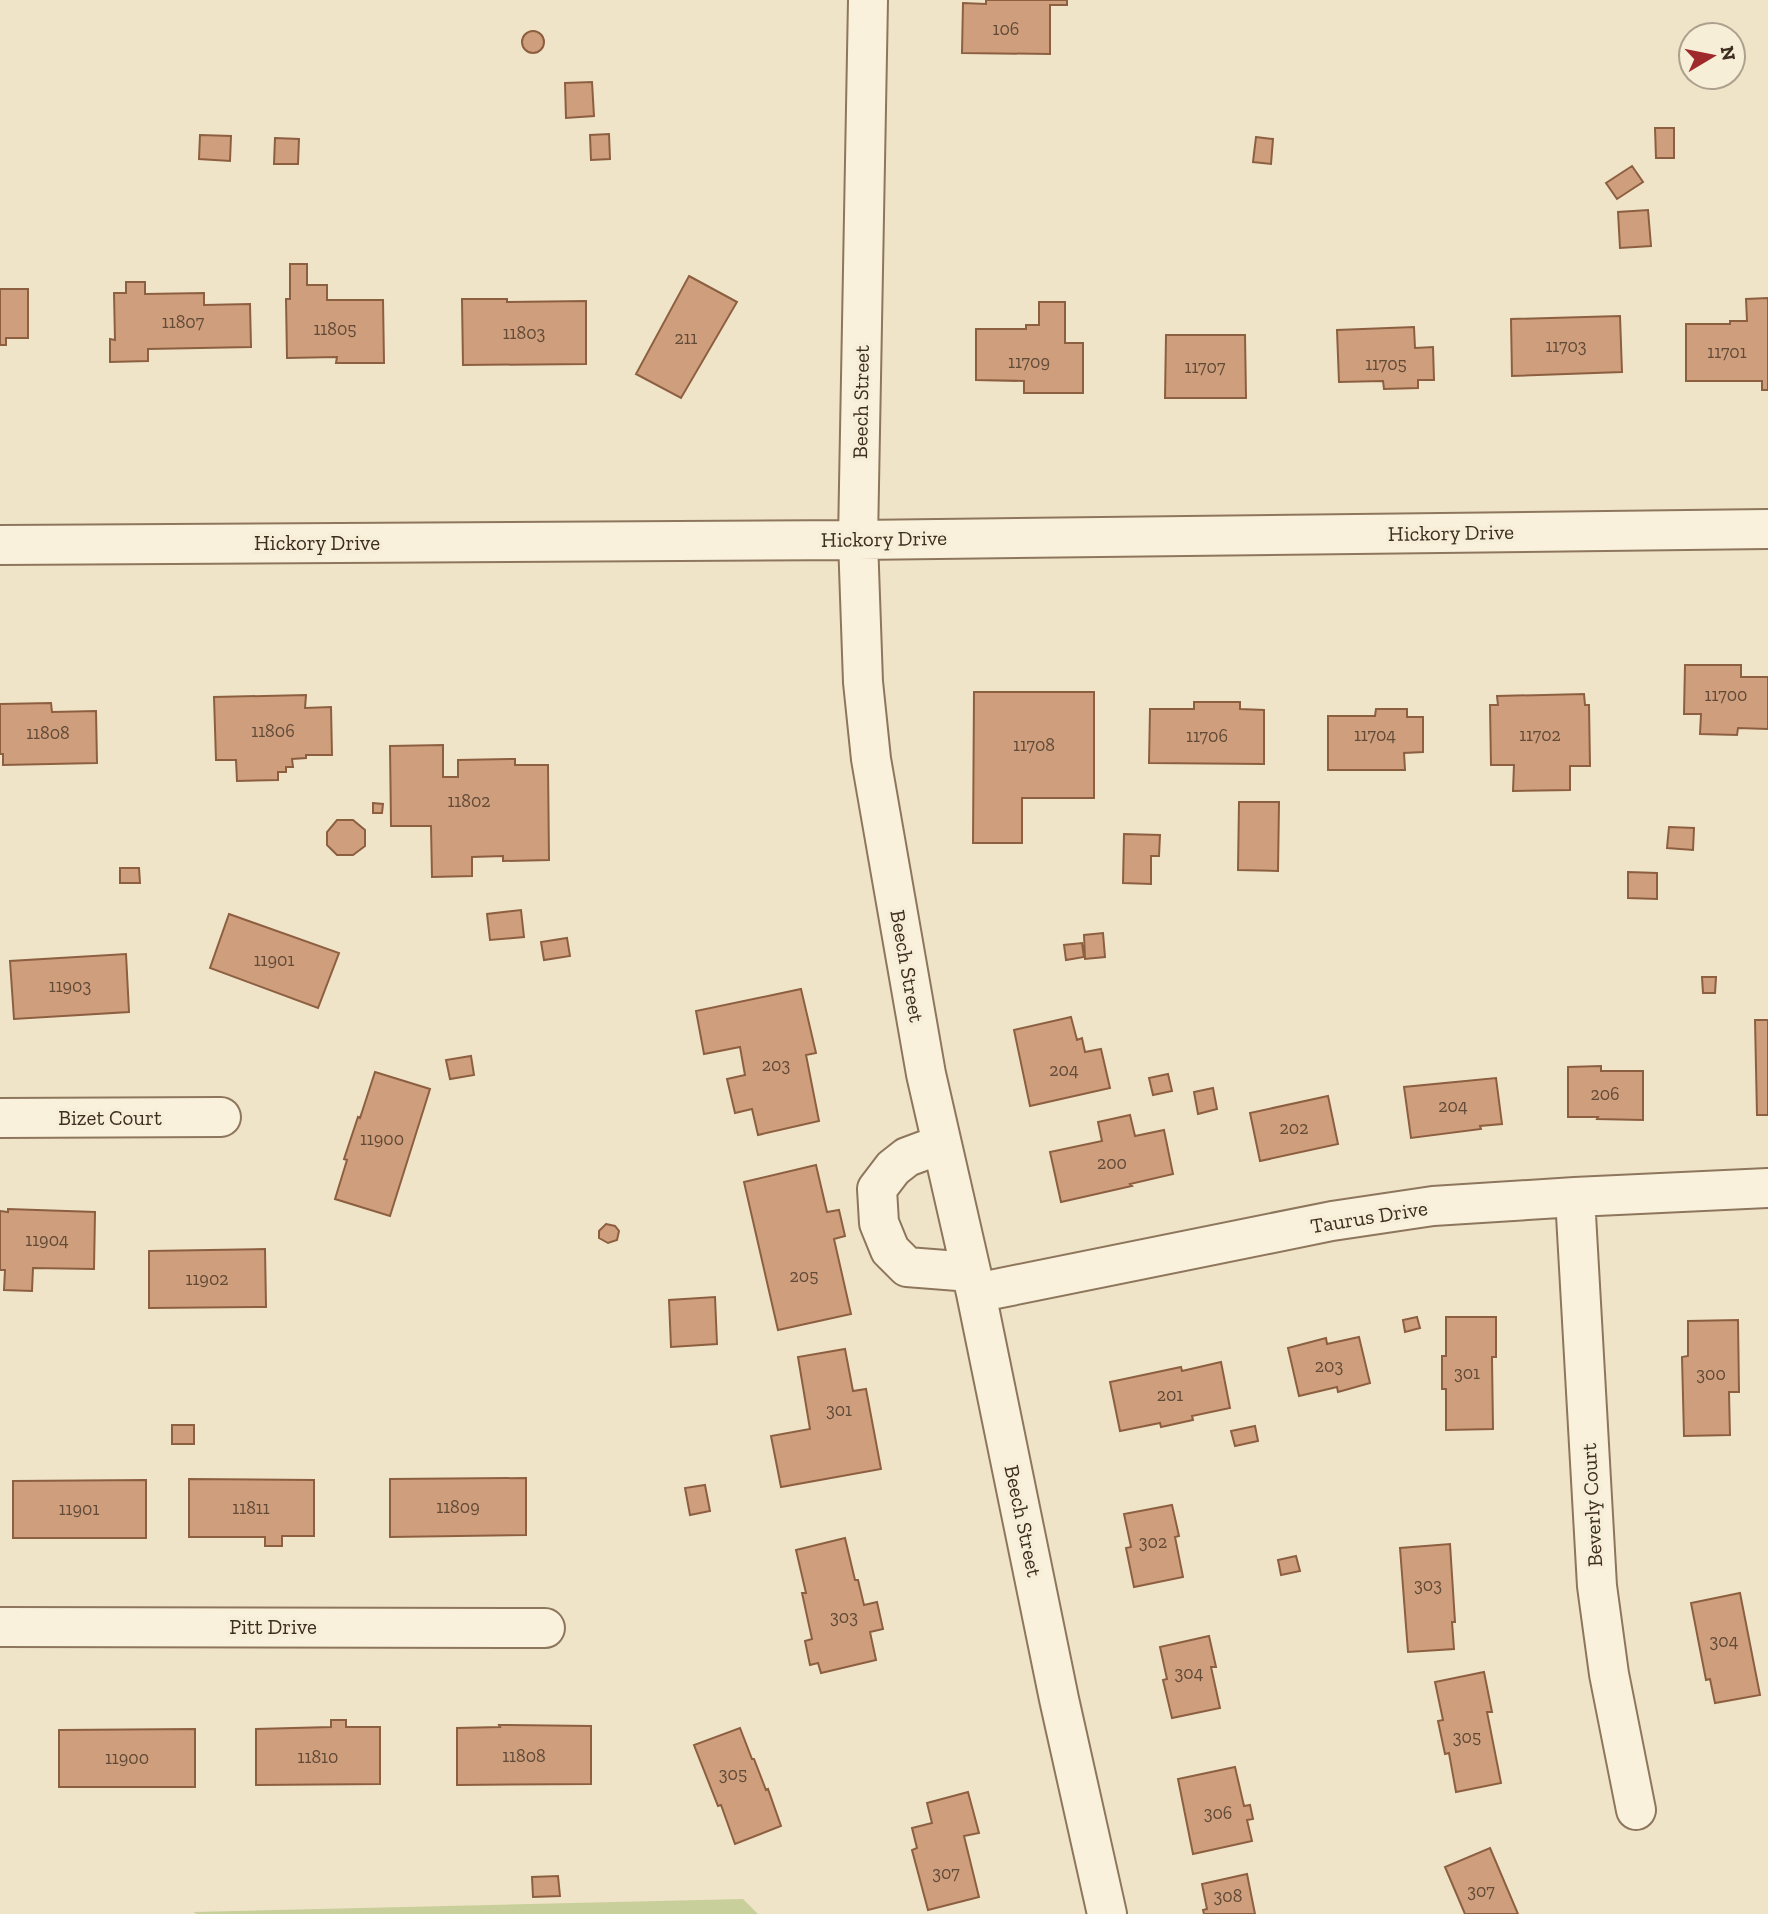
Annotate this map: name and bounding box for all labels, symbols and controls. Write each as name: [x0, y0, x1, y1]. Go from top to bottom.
house number: 106: [993, 18, 1019, 40]
north arrow: [1677, 21, 1747, 91]
text: N: [1716, 44, 1741, 62]
house number: 11807: [162, 311, 205, 333]
house number: 11805: [313, 318, 357, 340]
house number: 11803: [503, 322, 546, 344]
house number: 211: [674, 327, 698, 349]
house number: 11703: [1545, 335, 1587, 357]
house number: 11701: [1707, 341, 1747, 363]
street label: Beech Street: [847, 345, 874, 459]
house number: 11709: [1008, 351, 1050, 373]
house number: 11705: [1365, 353, 1407, 375]
house number: 11707: [1185, 356, 1226, 378]
street label: Hickory Drive: [1388, 519, 1514, 546]
street label: Hickory Drive: [821, 525, 947, 552]
street label: Hickory Drive: [254, 530, 380, 555]
house number: 11700: [1705, 684, 1747, 706]
house number: 11806: [251, 720, 295, 742]
house number: 11808: [26, 722, 70, 744]
house number: 11704: [1354, 724, 1396, 746]
house number: 11702: [1519, 724, 1561, 746]
house number: 11706: [1186, 725, 1228, 747]
house number: 11708: [1013, 734, 1055, 756]
house number: 11802: [447, 790, 491, 812]
street label: Beech Street: [885, 908, 930, 1024]
house number: 11901: [254, 949, 294, 971]
house number: 11903: [49, 975, 91, 997]
house number: 203: [762, 1054, 790, 1076]
house number: 204: [1049, 1059, 1079, 1081]
house number: 206: [1590, 1083, 1620, 1105]
house number: 204: [1438, 1095, 1468, 1117]
street label: Bizet Court: [58, 1105, 162, 1130]
house number: 202: [1280, 1117, 1308, 1139]
house number: 11900: [360, 1128, 404, 1150]
house number: 200: [1097, 1152, 1127, 1174]
street label: Taurus Drive: [1309, 1195, 1429, 1238]
house number: 11904: [25, 1229, 69, 1251]
house number: 205: [790, 1265, 818, 1287]
house number: 11902: [185, 1268, 229, 1290]
house number: 203: [1315, 1355, 1343, 1377]
house number: 301: [1454, 1362, 1480, 1384]
house number: 300: [1696, 1363, 1726, 1385]
house number: 201: [1157, 1384, 1183, 1406]
house number: 301: [826, 1399, 852, 1421]
street label: Beverly Court: [1576, 1442, 1607, 1568]
street label: Beech Street: [999, 1463, 1048, 1579]
house number: 11809: [436, 1496, 480, 1518]
house number: 11811: [232, 1497, 270, 1519]
house number: 11901: [59, 1498, 99, 1520]
house number: 302: [1139, 1531, 1167, 1553]
house number: 303: [1414, 1574, 1442, 1596]
house number: 303: [830, 1606, 858, 1628]
street label: Pitt Drive: [229, 1614, 317, 1639]
house number: 304: [1710, 1630, 1739, 1652]
house number: 304: [1175, 1662, 1204, 1684]
house number: 305: [1453, 1726, 1481, 1748]
house number: 11808: [502, 1745, 546, 1767]
house number: 11810: [298, 1746, 338, 1768]
house number: 11900: [105, 1747, 149, 1769]
house number: 305: [719, 1763, 747, 1785]
house number: 306: [1204, 1802, 1232, 1824]
house number: 307: [932, 1862, 960, 1884]
house number: 307: [1467, 1880, 1495, 1902]
house number: 308: [1214, 1885, 1242, 1907]

